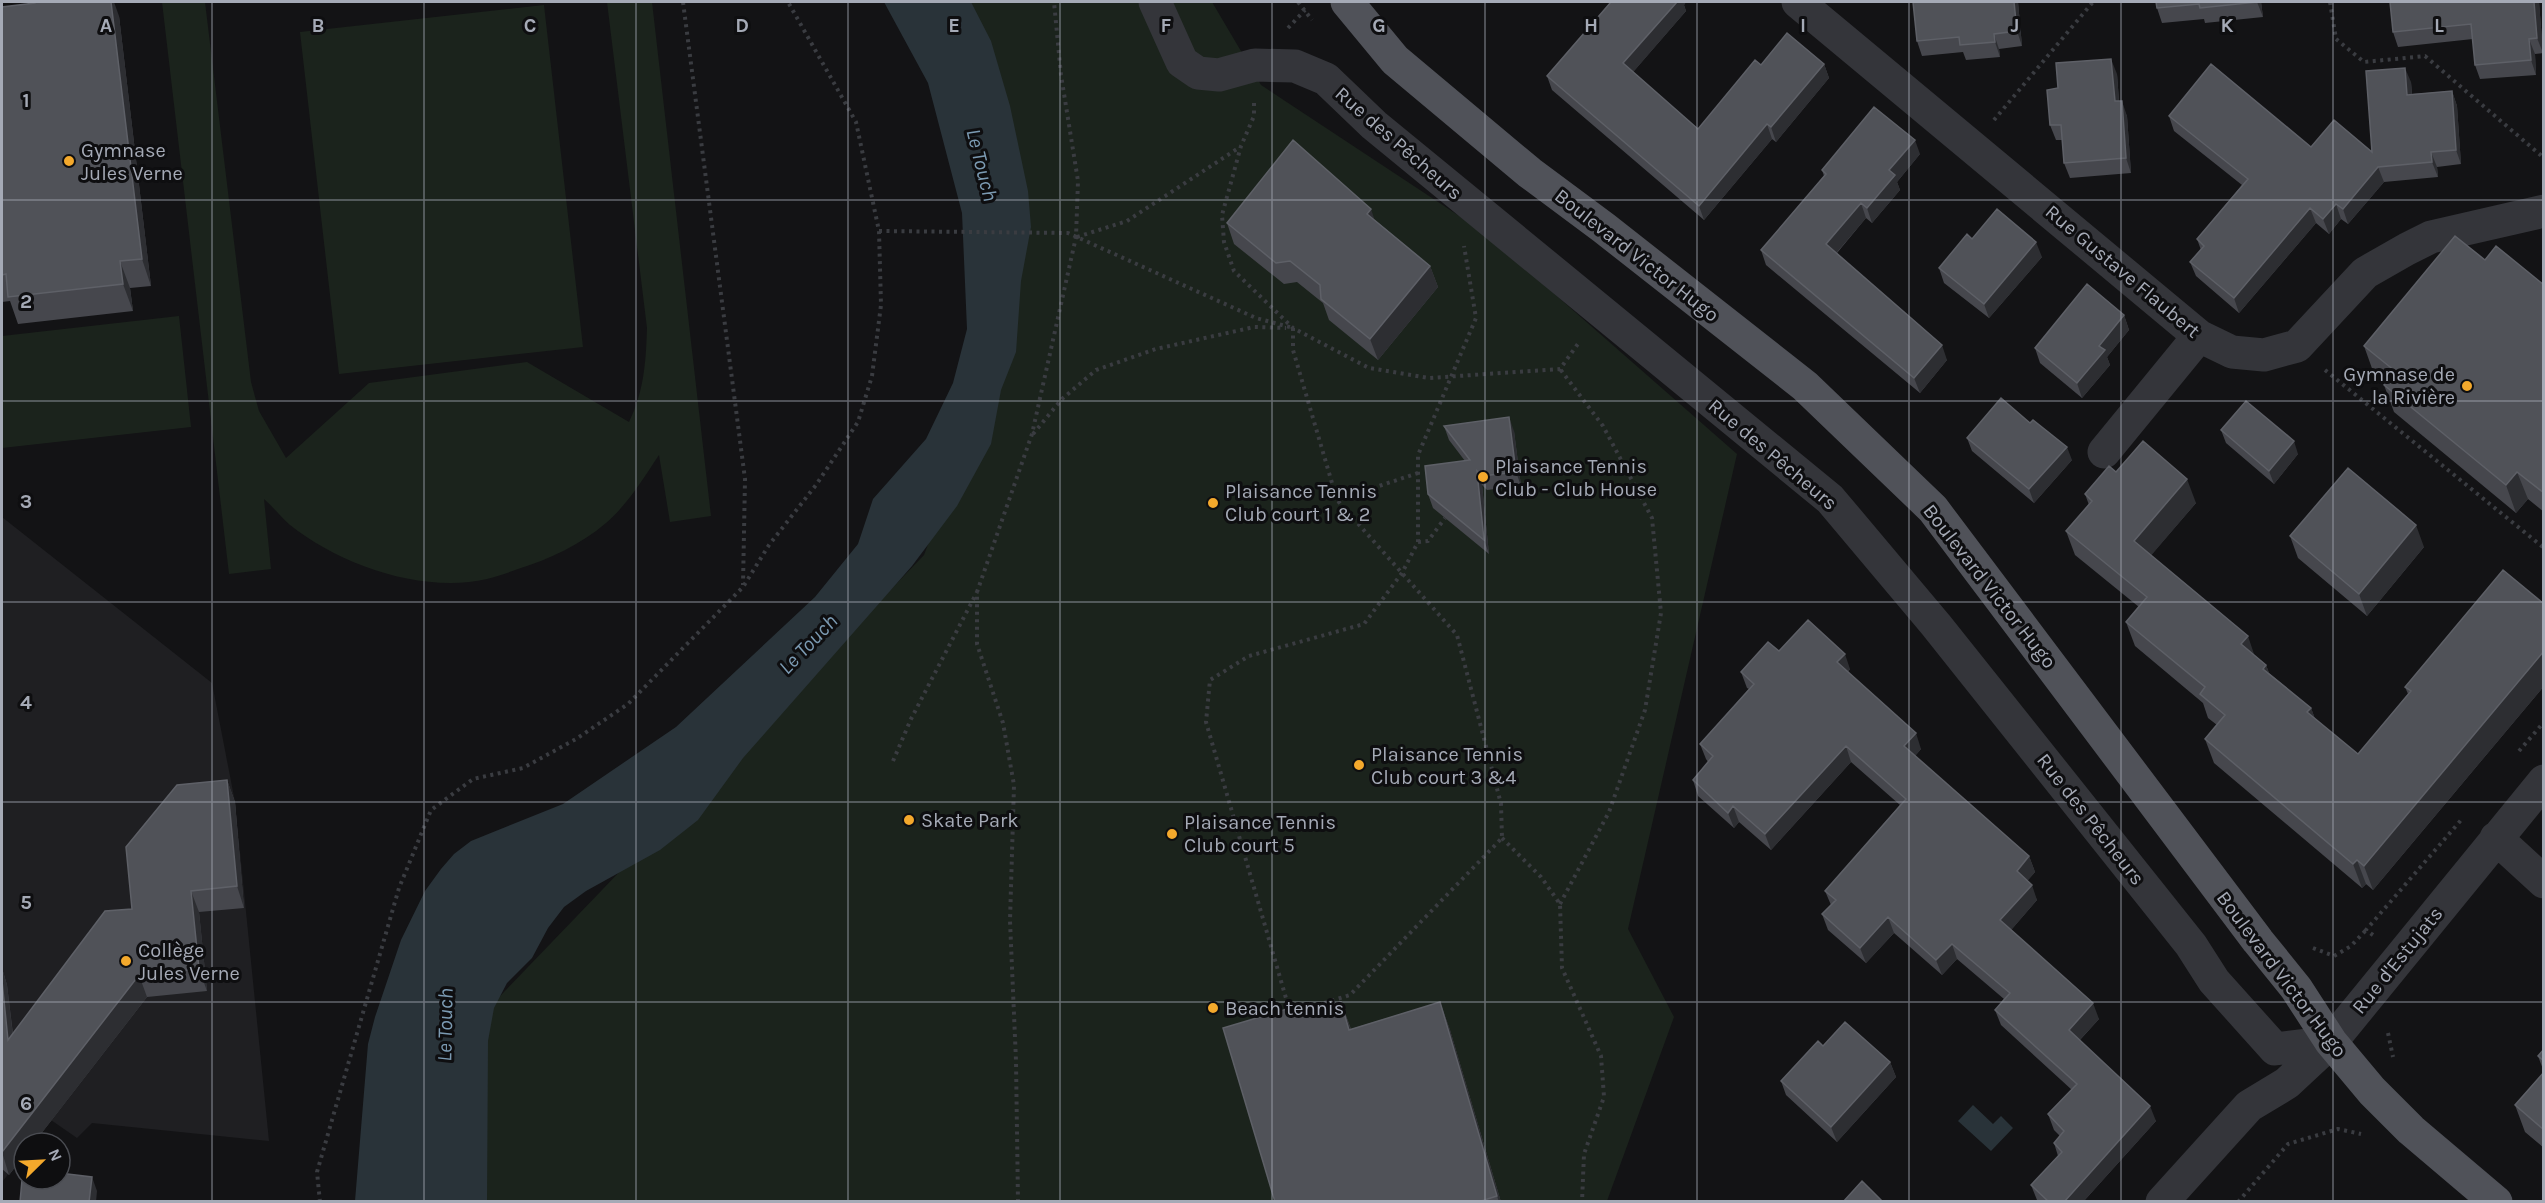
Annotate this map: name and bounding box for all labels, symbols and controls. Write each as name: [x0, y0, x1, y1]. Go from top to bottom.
text: A: [100, 14, 113, 37]
text: B: [312, 14, 324, 37]
text: C: [524, 14, 536, 37]
text: D: [735, 14, 749, 37]
text: E: [948, 14, 960, 37]
text: F: [1161, 14, 1172, 37]
text: G: [1372, 14, 1386, 37]
text: H: [1584, 14, 1598, 37]
text: I: [1800, 14, 1806, 37]
text: J: [2011, 14, 2019, 37]
text: K: [2220, 14, 2234, 37]
text: L: [2434, 14, 2444, 37]
street label: Rue des Pêcheurs: [1331, 82, 1467, 205]
text: 1: [22, 89, 30, 112]
water label: Le Touch: [961, 126, 1003, 204]
place label: Gymnase Jules Verne: [81, 139, 183, 185]
marker: Gymnase Jules Verne: [62, 154, 76, 168]
street label: Boulevard Victor Hugo: [1550, 184, 1723, 327]
street label: Rue Gustave Flaubert: [2041, 200, 2205, 343]
text: 2: [20, 290, 32, 313]
place label: Gymnase de la Rivière: [2343, 363, 2455, 409]
marker: Gymnase de la Rivière: [2460, 379, 2474, 393]
street label: Rue des Pêcheurs: [1704, 394, 1842, 515]
place label: Plaisance Tennis Club - Club House: [1495, 455, 1657, 501]
marker: Plaisance Tennis Club - Club House: [1476, 470, 1490, 484]
place label: Plaisance Tennis Club court 1 & 2: [1225, 480, 1377, 526]
text: 3: [20, 490, 32, 513]
marker: Plaisance Tennis Club court 1 & 2: [1206, 496, 1220, 510]
street label: Boulevard Victor Hugo: [1918, 500, 2061, 673]
water label: Le Touch: [774, 609, 842, 679]
text: 4: [20, 691, 32, 714]
place label: Plaisance Tennis Club court 3 &4: [1371, 743, 1523, 789]
street label: Rue des Pêcheurs: [2032, 749, 2149, 890]
marker: Plaisance Tennis Club court 3 &4: [1352, 758, 1366, 772]
place label: Skate Park: [921, 809, 1019, 832]
place label: Plaisance Tennis Club court 5: [1184, 811, 1336, 857]
marker: Skate Park: [902, 813, 916, 827]
marker: Plaisance Tennis Club court 5: [1165, 827, 1179, 841]
street label: Boulevard Victor Hugo: [2212, 887, 2352, 1062]
text: 5: [20, 891, 32, 914]
street label: Rue d'Estujats: [2347, 902, 2447, 1018]
place label: Collège Jules Verne: [138, 939, 240, 985]
marker: Collège Jules Verne: [119, 954, 133, 968]
water label: Le Touch: [432, 988, 458, 1062]
place label: Beach tennis: [1225, 997, 1344, 1020]
marker: Beach tennis: [1206, 1001, 1220, 1015]
text: 6: [20, 1092, 32, 1115]
north arrow: [12, 1131, 72, 1191]
text: N: [44, 1146, 66, 1164]

